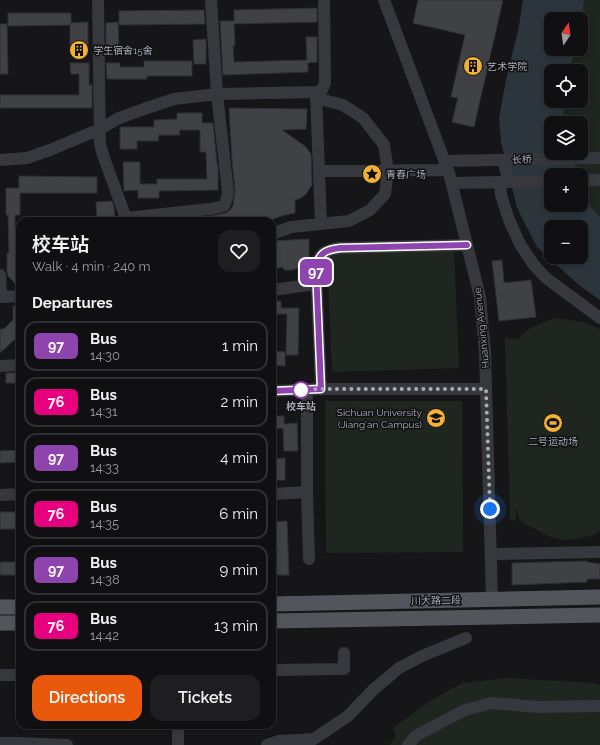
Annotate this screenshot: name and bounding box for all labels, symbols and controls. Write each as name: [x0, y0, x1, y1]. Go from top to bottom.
north arrow: [544, 12, 588, 56]
map controls: [544, 12, 588, 264]
building icon: 学生宿舍15舍: [68, 39, 90, 61]
place label: 学生宿舍15舍: [93, 45, 153, 56]
building icon: 艺术学院: [462, 55, 484, 77]
place label: 艺术学院: [487, 61, 527, 72]
button: locate: [544, 64, 588, 108]
button: layers: [544, 116, 588, 160]
street label: 长桥: [512, 154, 532, 165]
place icon: 青春广场: [361, 163, 383, 185]
button: +: [544, 168, 588, 212]
place label: 青春广场: [386, 169, 426, 180]
button: −: [544, 220, 588, 264]
button: heart: [218, 230, 260, 272]
text: 校车站: [32, 233, 89, 255]
text: Walk · 4 min · 240 m: [32, 259, 150, 274]
line badge: 97: [298, 259, 334, 285]
text: 97: [308, 264, 324, 280]
street label: Huanxing Avenue: [472, 287, 491, 369]
text: Departures: [32, 294, 113, 312]
text: Bus: [90, 330, 117, 348]
text: 1 min: [222, 337, 258, 355]
text: 97: [48, 338, 64, 354]
text: 14:30: [90, 348, 120, 363]
marker: 校车站: [292, 381, 310, 399]
text: Bus: [90, 386, 117, 404]
text: 2 min: [221, 393, 258, 411]
text: 76: [48, 394, 64, 410]
place label: 校车站: [286, 400, 316, 412]
text: 14:31: [90, 404, 118, 419]
place label: Sichuan University (Jiang'an Campus): [337, 407, 423, 430]
school or university icon: Sichuan University (Jiang'an Campus): [425, 407, 447, 429]
sports icon: 二号运动场: [542, 412, 564, 434]
place label: 二号运动场: [528, 436, 578, 447]
text: Bus: [90, 442, 117, 460]
text: 4 min: [220, 449, 258, 467]
text: 97: [48, 450, 64, 466]
text: 14:33: [90, 460, 119, 475]
text: Bus: [90, 498, 117, 516]
your location: [480, 499, 500, 519]
text: 6 min: [219, 505, 258, 523]
text: 76: [48, 506, 64, 522]
text: 14:35: [90, 516, 119, 531]
text: Bus: [90, 554, 117, 572]
text: 9 min: [220, 561, 258, 579]
text: 97: [48, 562, 64, 578]
text: 14:38: [90, 572, 120, 587]
street label: 川大路二段: [411, 595, 461, 606]
text: Bus: [90, 610, 117, 628]
text: 13 min: [214, 617, 258, 635]
text: 76: [48, 618, 64, 634]
text: 14:42: [90, 628, 119, 643]
button: Directions: [32, 675, 142, 721]
button: Tickets: [150, 675, 260, 721]

